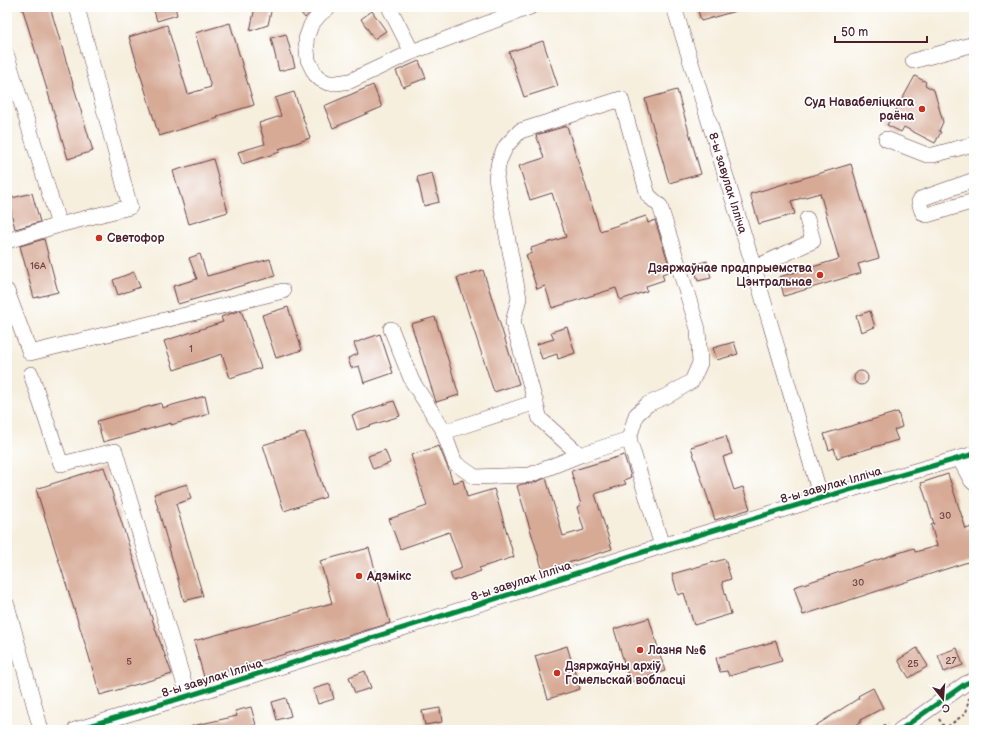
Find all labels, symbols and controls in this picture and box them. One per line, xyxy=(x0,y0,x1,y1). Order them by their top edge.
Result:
scale bar xyxy=(835,18,927,44)
text: 50 m xyxy=(841,25,868,40)
place label: Суд Навабеліцкага раёна xyxy=(804,95,915,124)
marker: Суд Навабеліцкага раёна xyxy=(917,104,927,114)
street label: 8-ы завулак Ілліча xyxy=(705,131,750,235)
place label: Светофор xyxy=(107,231,165,246)
marker: Светофор xyxy=(94,233,104,243)
house number: 16А xyxy=(30,260,47,272)
place label: Дзяржаўнае прадпрыемства Цэнтральнае xyxy=(648,261,813,290)
marker: Дзяржаўнае прадпрыемства Цэнтральнае xyxy=(815,270,825,280)
house number: 1 xyxy=(189,343,193,355)
street label: 8-ы завулак Ілліча xyxy=(779,464,884,507)
house number: 30 xyxy=(939,510,951,522)
street label: 8-ы завулак Ілліча xyxy=(469,558,573,605)
place label: Адэмікс xyxy=(366,569,411,584)
marker: Адэмікс xyxy=(354,571,364,581)
house number: 30 xyxy=(852,577,864,589)
place label: Лазня №6 xyxy=(647,643,706,658)
marker: Лазня №6 xyxy=(635,645,645,655)
house number: 27 xyxy=(946,655,956,667)
house number: 5 xyxy=(126,656,132,668)
street label: 8-ы завулак Ілліча xyxy=(160,656,264,701)
house number: 25 xyxy=(907,658,919,670)
place label: Дзяржаўны архіў Гомельскай вобласці xyxy=(565,659,686,688)
marker: Дзяржаўны архіў Гомельскай вобласці xyxy=(552,668,562,678)
north arrow xyxy=(923,679,963,719)
text: С xyxy=(940,701,951,716)

